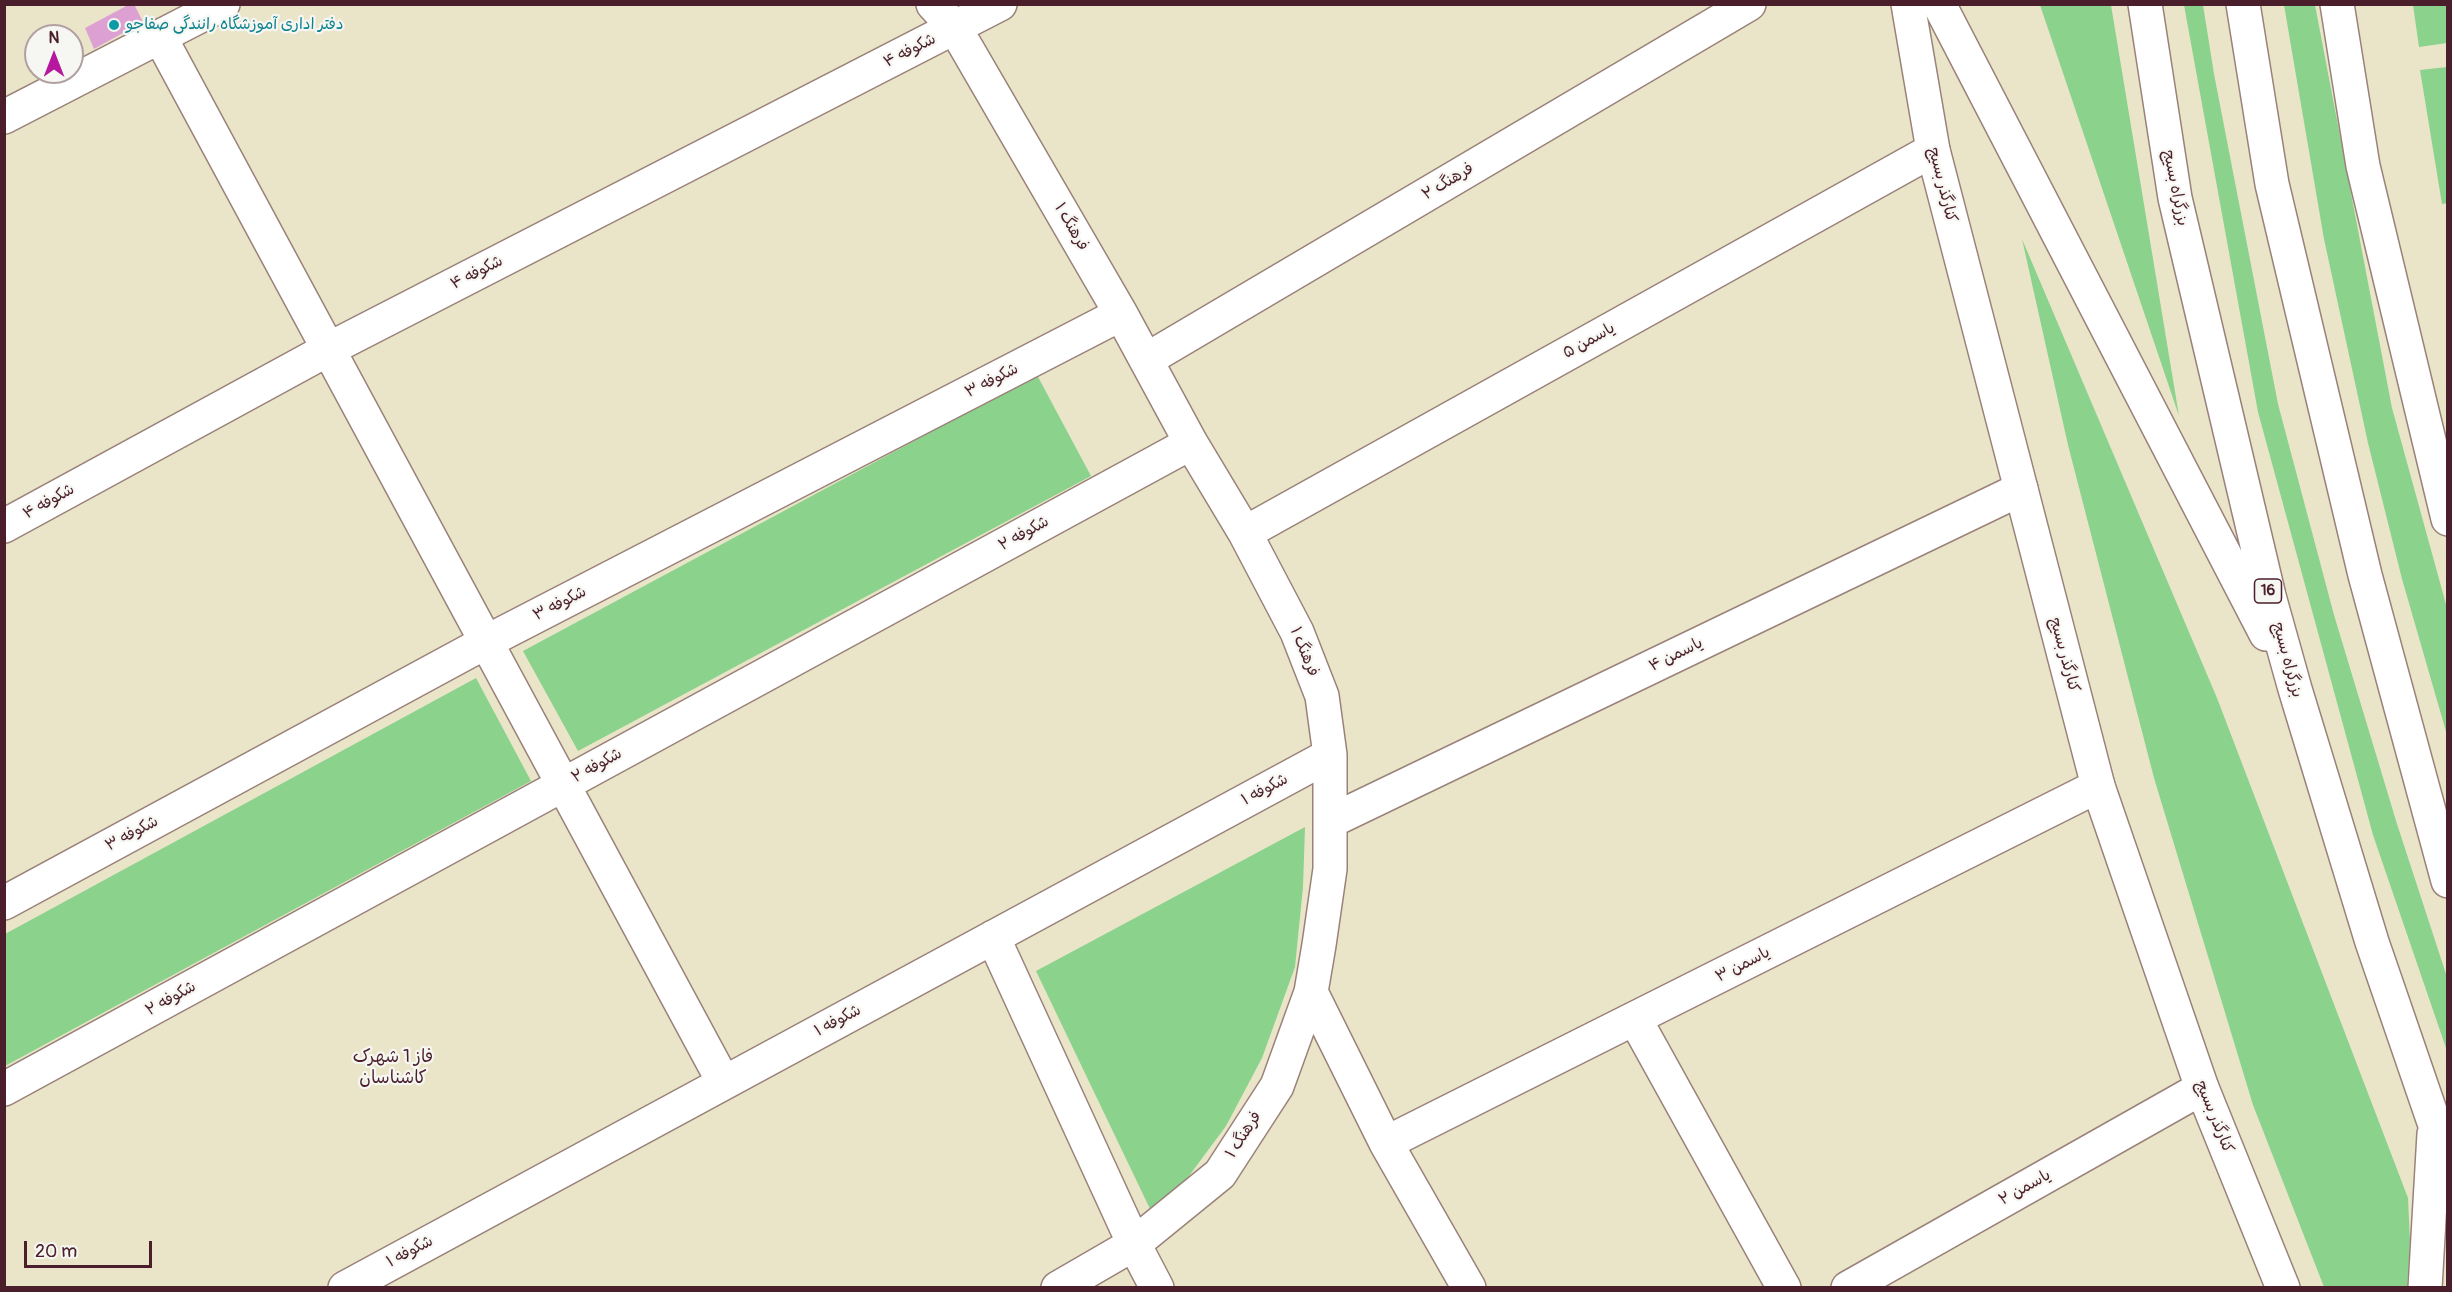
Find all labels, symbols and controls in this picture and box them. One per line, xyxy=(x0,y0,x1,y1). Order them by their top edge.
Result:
place label: دفتر اداری آموزشگاه رانندگی صفاجو xyxy=(126,15,344,35)
marker: دفتر اداری آموزشگاه رانندگی صفاجو xyxy=(107,18,121,32)
north arrow xyxy=(24,24,84,84)
text: N xyxy=(49,28,59,48)
street label: شکوفه ۴ xyxy=(881,30,939,72)
street label: کنارگذر بسیج xyxy=(1923,145,1961,225)
street label: بزرگراه بسیج xyxy=(2158,148,2192,228)
street label: فرهنگ ۲ xyxy=(1419,159,1477,205)
street label: فرهنگ ۱ xyxy=(1050,200,1092,254)
street label: شکوفه ۴ xyxy=(448,252,506,294)
street label: یاسمن ۵ xyxy=(1560,319,1618,363)
street label: شکوفه ۳ xyxy=(962,359,1022,403)
street label: شکوفه ۴ xyxy=(20,480,78,524)
street label: شکوفه ۲ xyxy=(995,512,1053,556)
road number: 16 xyxy=(2254,579,2282,603)
street label: شکوفه ۳ xyxy=(530,582,590,626)
street label: کنارگذر بسیج xyxy=(2045,615,2083,695)
street label: بزرگراه بسیج xyxy=(2268,620,2306,700)
street label: فرهنگ ۱ xyxy=(1285,624,1323,680)
street label: یاسمن ۴ xyxy=(1646,634,1706,676)
street label: شکوفه ۲ xyxy=(568,744,626,788)
street label: شکوفه ۱ xyxy=(1238,770,1292,810)
street label: شکوفه ۳ xyxy=(102,812,162,856)
street label: یاسمن ۳ xyxy=(1713,943,1773,987)
street label: شکوفه ۲ xyxy=(142,977,200,1021)
street label: شکوفه ۱ xyxy=(811,1001,865,1041)
district label: فاز 1 شهرک کاشناسان xyxy=(353,1046,433,1088)
street label: کنارگذر بسیج xyxy=(2191,1078,2237,1156)
street label: فرهنگ ۱ xyxy=(1222,1108,1266,1162)
street label: یاسمن ۲ xyxy=(1996,1166,2054,1210)
scale bar xyxy=(27,1229,154,1267)
street label: شکوفه ۱ xyxy=(383,1232,437,1272)
text: 20 m xyxy=(35,1240,77,1263)

